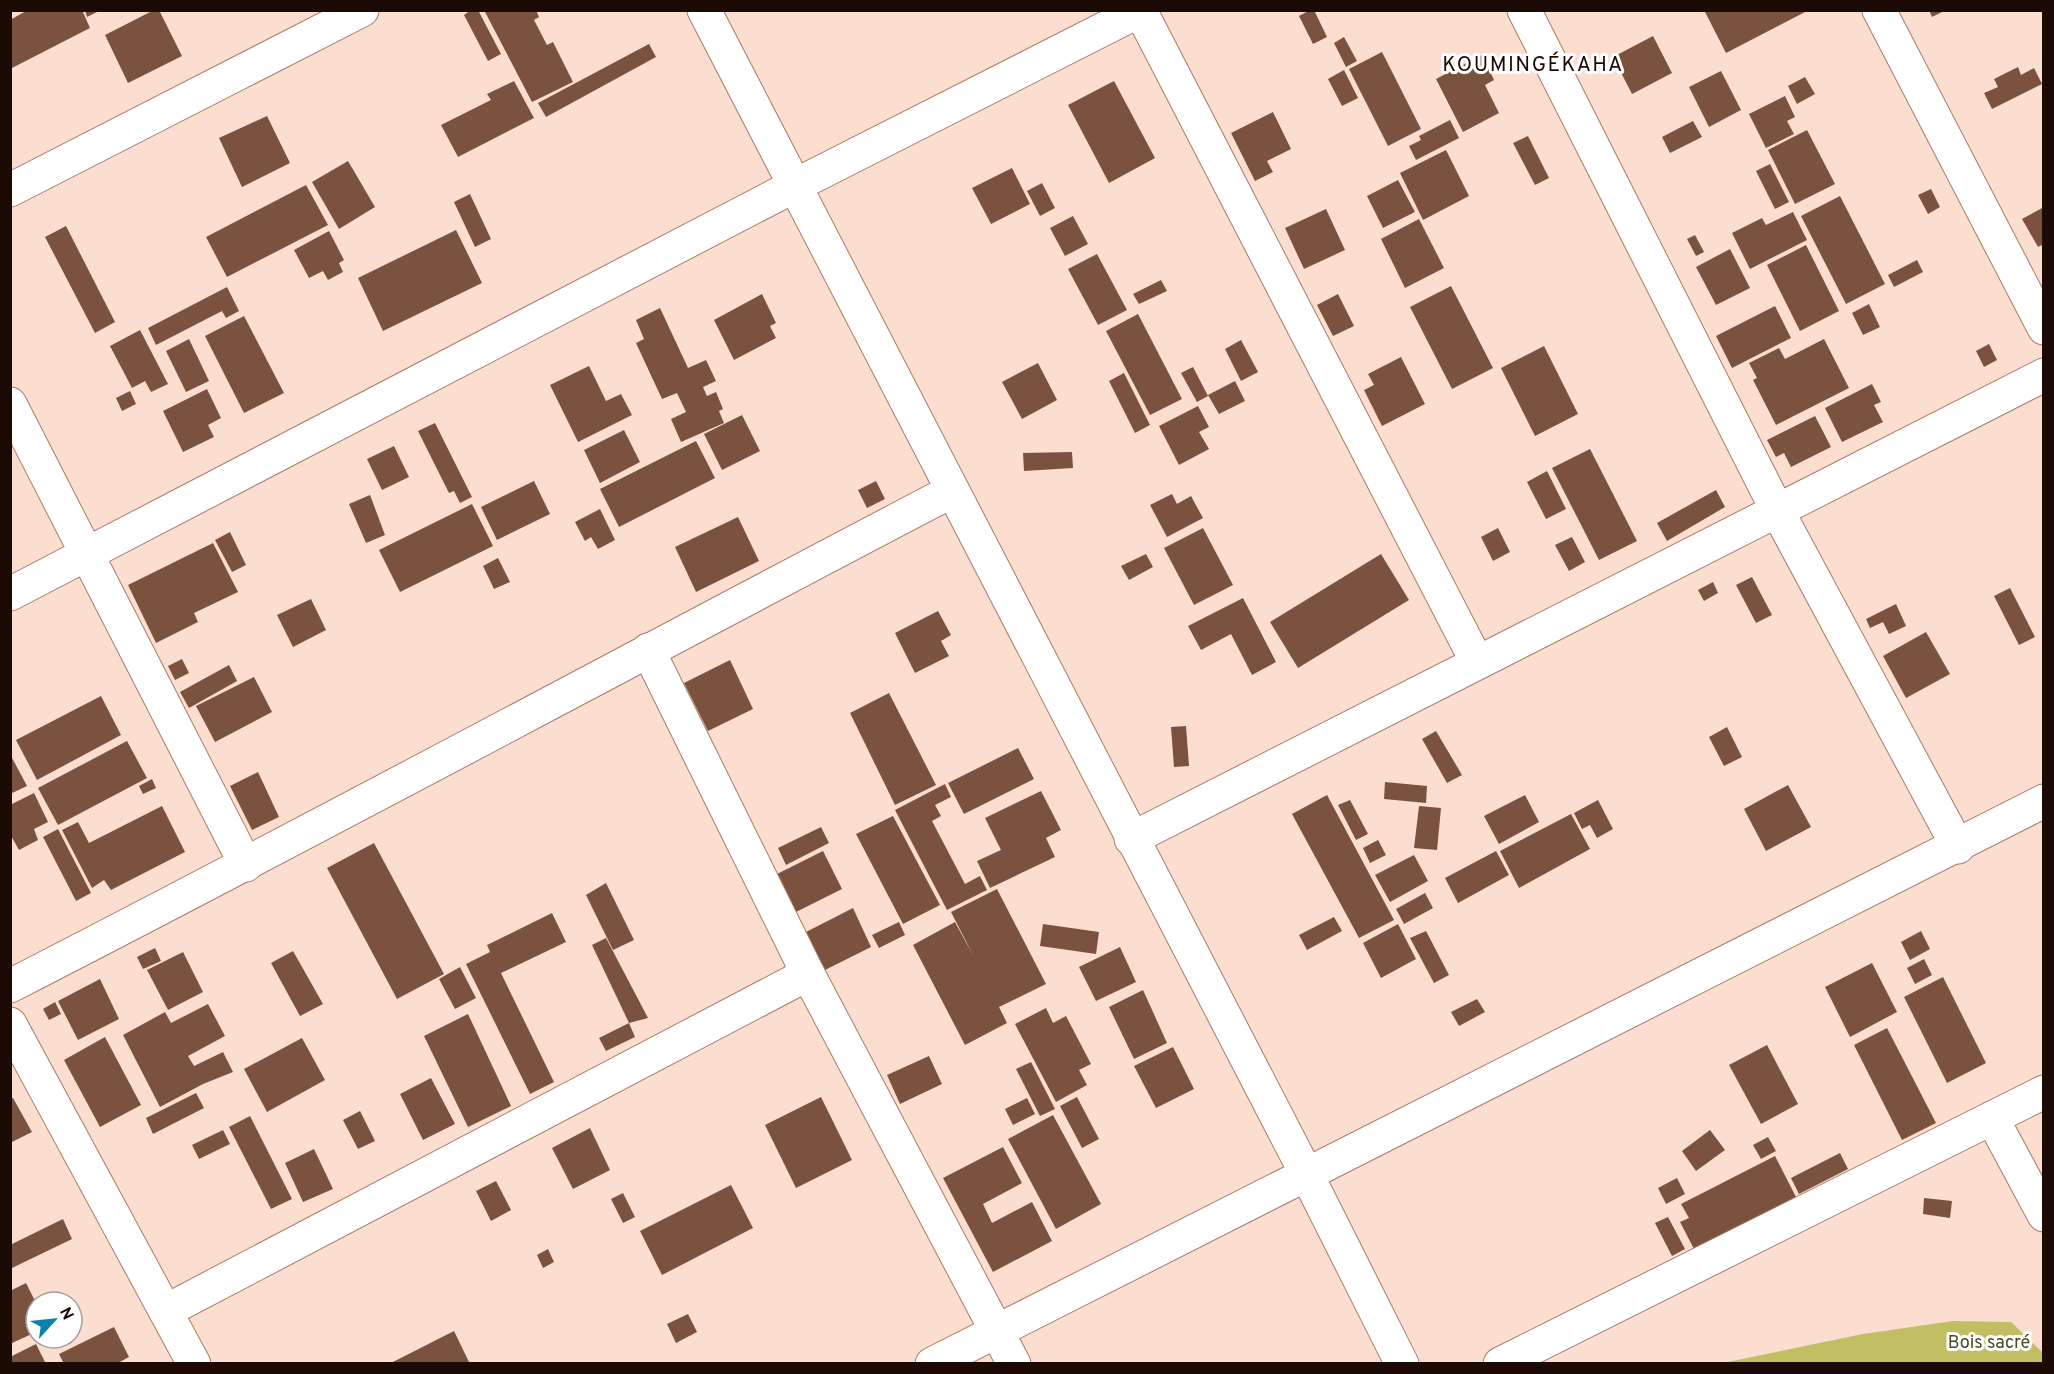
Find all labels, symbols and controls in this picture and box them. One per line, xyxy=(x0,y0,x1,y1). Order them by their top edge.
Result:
district label: KOUMINGÉKAHA xyxy=(1442,51,1624,79)
north arrow xyxy=(24,1290,84,1350)
text: N xyxy=(54,1304,77,1324)
park label: Bois sacré xyxy=(1948,1332,2030,1355)

